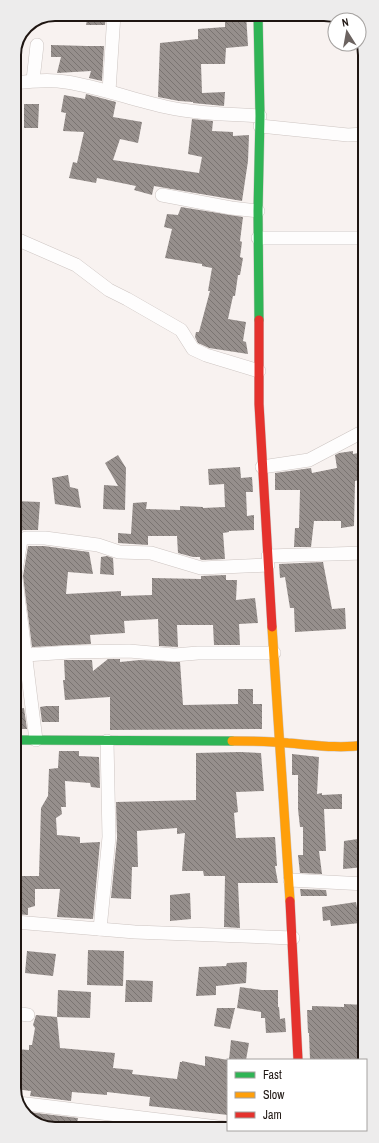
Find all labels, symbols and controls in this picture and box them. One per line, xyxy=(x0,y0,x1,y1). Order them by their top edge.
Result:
north arrow xyxy=(327,12,367,52)
text: N xyxy=(341,15,350,30)
legend xyxy=(227,1059,367,1131)
text: Fast xyxy=(263,1067,282,1083)
text: Slow xyxy=(263,1087,285,1103)
text: Jam xyxy=(263,1107,282,1123)

